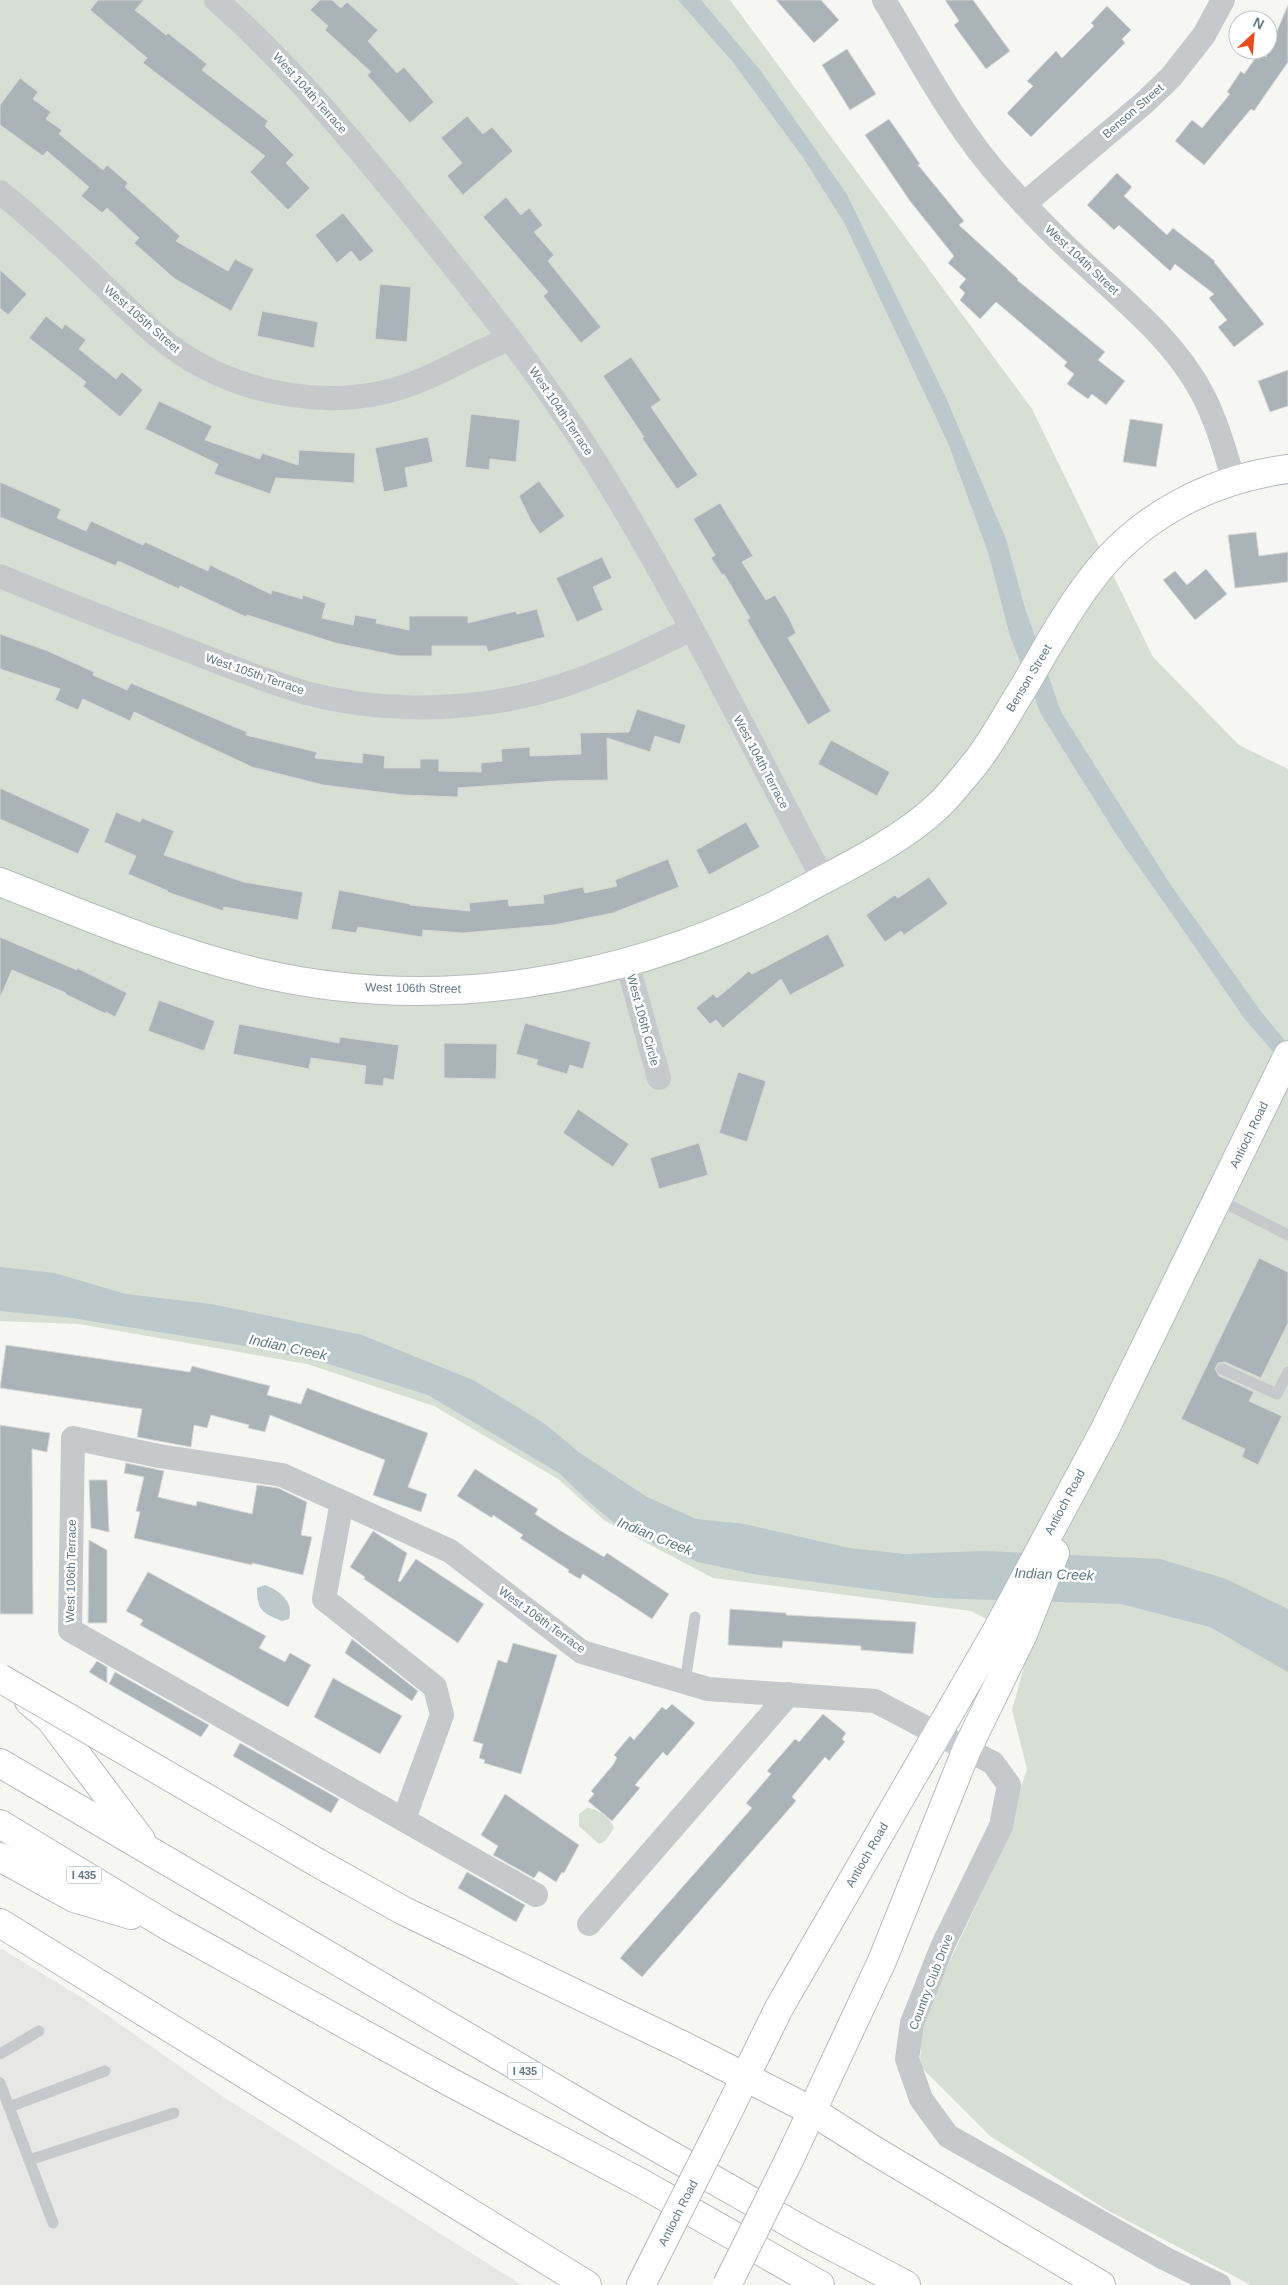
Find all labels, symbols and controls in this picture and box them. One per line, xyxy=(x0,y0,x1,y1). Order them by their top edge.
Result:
north arrow xyxy=(1228,10,1278,60)
text: N xyxy=(1251,14,1267,33)
street label: West 104th Terrace xyxy=(270,50,350,136)
street label: Benson Street xyxy=(1100,80,1167,141)
street label: West 104th Street xyxy=(1042,222,1122,298)
street label: West 105th Street xyxy=(101,282,183,356)
street label: West 104th Terrace xyxy=(526,364,596,458)
street label: Benson Street xyxy=(1003,641,1055,714)
street label: West 105th Terrace xyxy=(204,651,307,698)
street label: West 104th Terrace xyxy=(730,713,792,811)
street label: West 106th Circle xyxy=(624,973,662,1068)
street label: West 106th Street xyxy=(365,980,462,996)
street label: Antioch Road xyxy=(1227,1100,1271,1170)
water label: Indian Creek xyxy=(248,1331,329,1363)
street label: Antioch Road xyxy=(1042,1467,1088,1537)
water label: Indian Creek xyxy=(615,1514,696,1559)
street label: West 106th Terrace xyxy=(63,1519,79,1623)
water label: Indian Creek xyxy=(1014,1565,1095,1583)
street label: West 106th Terrace xyxy=(496,1584,588,1656)
street label: Antioch Road xyxy=(843,1820,891,1890)
road number: I 435 xyxy=(66,1866,102,1884)
street label: Country Club Drive xyxy=(906,1932,956,2032)
road number: I 435 xyxy=(508,2062,542,2080)
street label: Antioch Road xyxy=(655,2178,701,2248)

